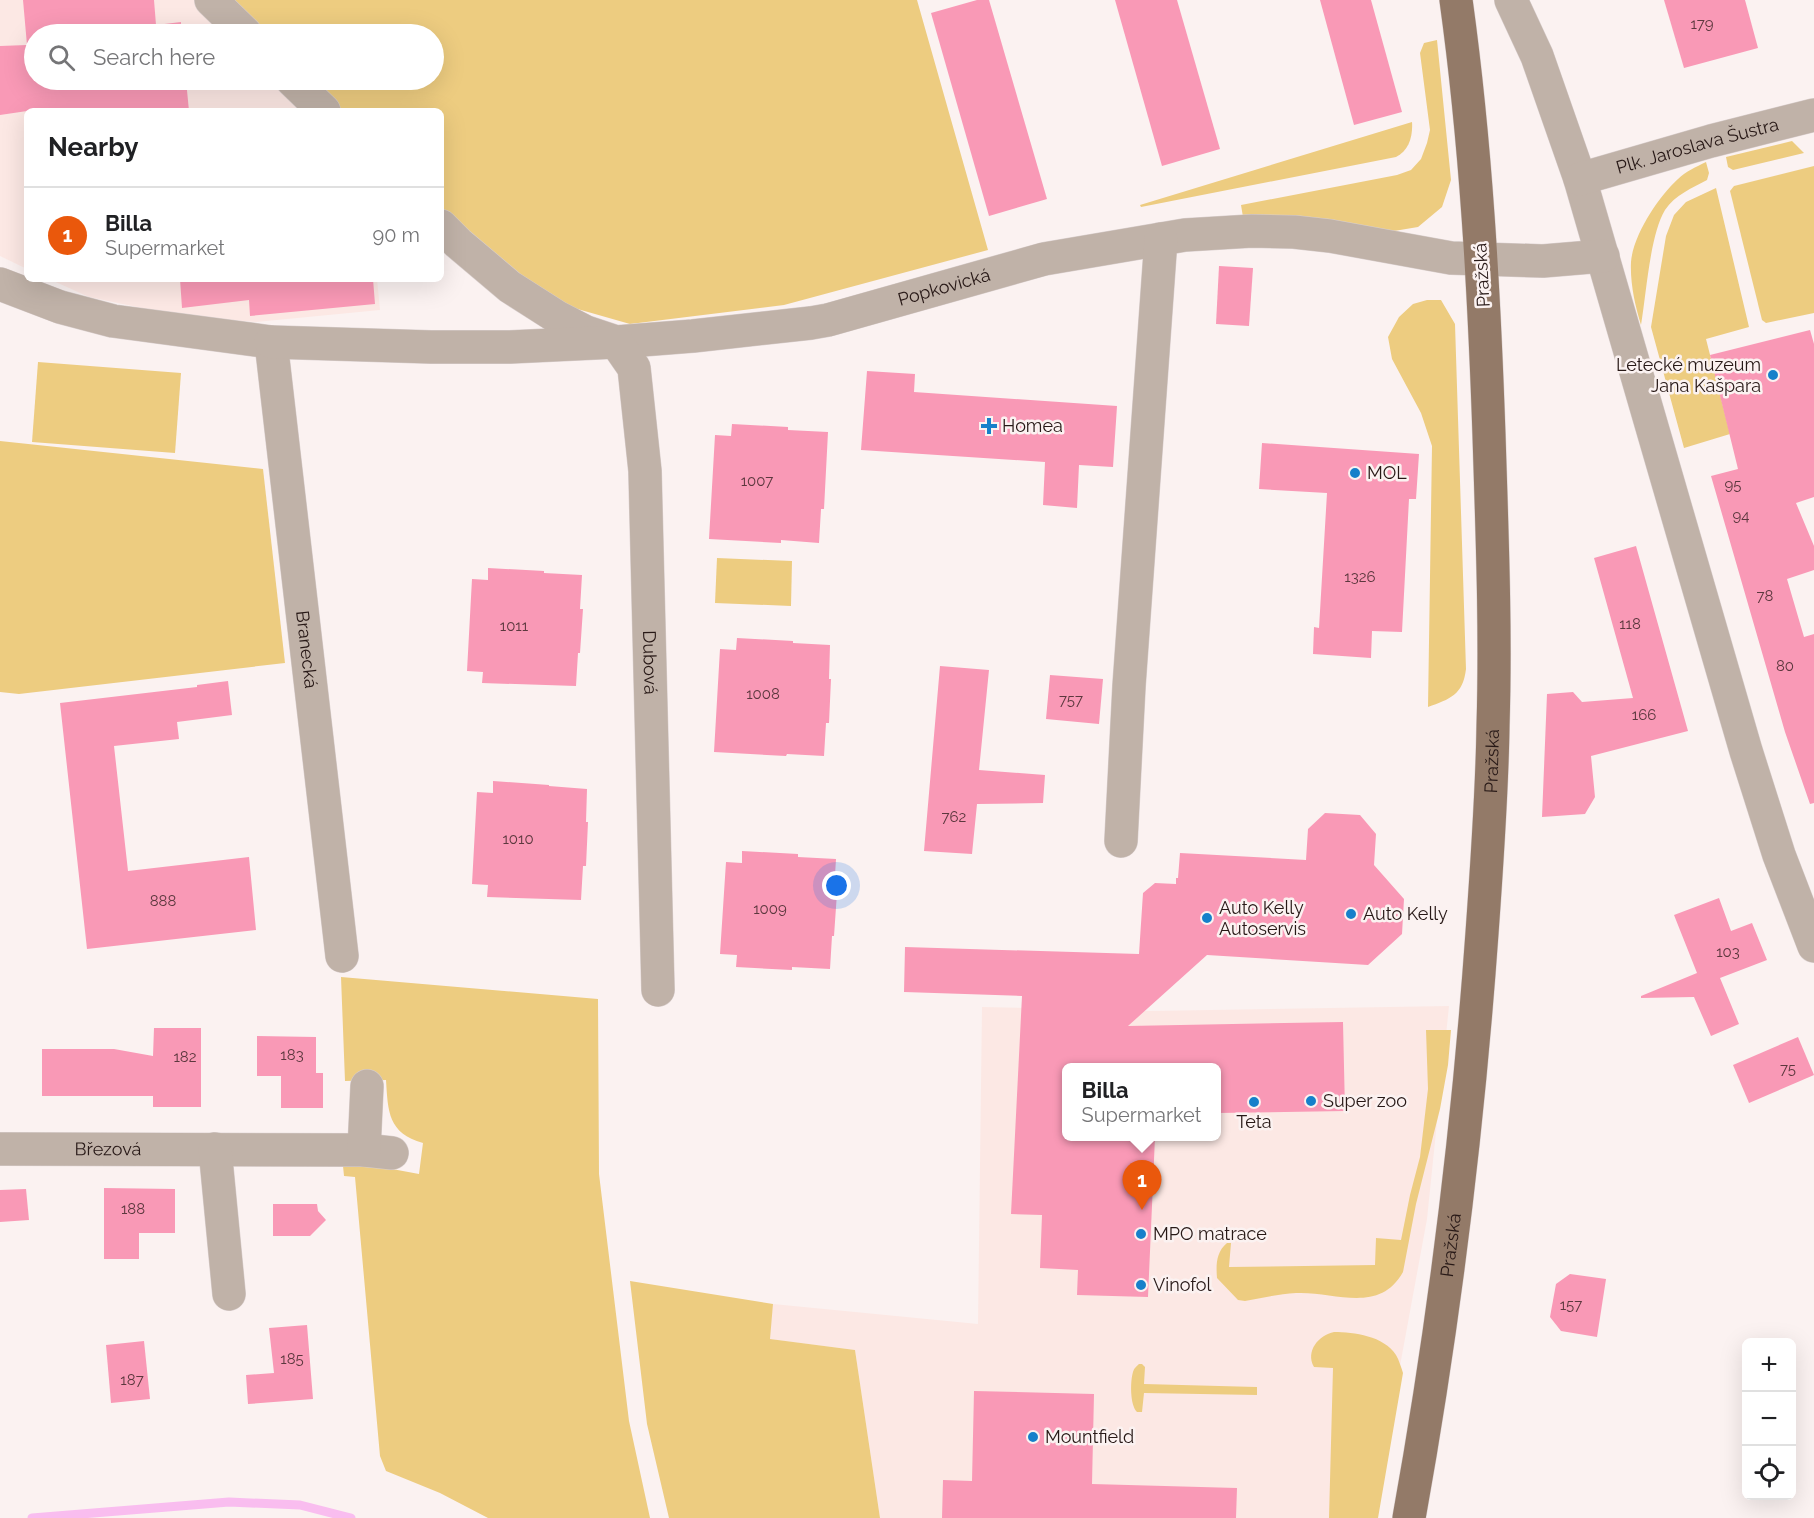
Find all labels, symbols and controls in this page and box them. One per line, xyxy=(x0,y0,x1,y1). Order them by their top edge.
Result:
house number: 179 xyxy=(1690,15,1714,33)
search box xyxy=(24,24,444,90)
icon: search xyxy=(45,41,78,74)
text: Search here xyxy=(93,44,215,70)
street label: Plk. Jaroslava Šustra xyxy=(1614,113,1781,178)
text: Nearby xyxy=(48,132,138,162)
text: Billa xyxy=(105,210,152,236)
text: 1 xyxy=(63,223,72,247)
text: 90 m xyxy=(373,223,420,247)
text: Supermarket xyxy=(105,236,225,260)
street label: Pražská xyxy=(1469,242,1494,308)
street label: Popkovická xyxy=(895,264,993,310)
place label: Letecké muzeum Jana Kašpara xyxy=(1616,354,1761,396)
marker: Letecké muzeum Jana Kašpara xyxy=(1766,368,1780,382)
place label: Homea xyxy=(1002,415,1063,436)
marker: Homea xyxy=(980,417,998,435)
place label: MOL xyxy=(1367,462,1407,483)
marker: MOL xyxy=(1348,466,1362,480)
house number: 1007 xyxy=(741,472,773,490)
house number: 95 xyxy=(1725,476,1741,494)
house number: 94 xyxy=(1733,507,1749,525)
house number: 1326 xyxy=(1344,568,1376,586)
house number: 78 xyxy=(1757,587,1774,605)
street label: Branecká xyxy=(292,609,322,690)
house number: 118 xyxy=(1619,615,1641,633)
house number: 1011 xyxy=(500,617,529,635)
street label: Dubová xyxy=(639,630,662,695)
house number: 80 xyxy=(1776,657,1794,675)
house number: 1008 xyxy=(746,685,780,703)
house number: 757 xyxy=(1059,691,1083,709)
house number: 166 xyxy=(1632,706,1656,724)
street label: Pražská xyxy=(1480,729,1503,794)
house number: 762 xyxy=(942,808,967,826)
house number: 1010 xyxy=(502,830,534,848)
your location xyxy=(822,871,851,900)
house number: 888 xyxy=(150,892,176,910)
place label: Auto Kelly Autoservis xyxy=(1219,897,1306,939)
house number: 1009 xyxy=(753,900,787,918)
place label: Auto Kelly xyxy=(1363,903,1448,924)
marker: Auto Kelly xyxy=(1344,907,1358,921)
marker: Auto Kelly Autoservis xyxy=(1200,911,1214,925)
house number: 103 xyxy=(1716,943,1740,961)
house number: 183 xyxy=(280,1046,304,1064)
house number: 182 xyxy=(173,1048,197,1066)
house number: 75 xyxy=(1780,1060,1796,1078)
popup xyxy=(1062,1063,1221,1141)
text: Billa xyxy=(1082,1077,1129,1103)
place label: Super zoo xyxy=(1323,1090,1407,1111)
marker: Super zoo xyxy=(1304,1094,1318,1108)
marker: Teta xyxy=(1247,1095,1261,1109)
text: Supermarket xyxy=(1082,1103,1201,1127)
place label: Teta xyxy=(1236,1111,1272,1132)
street label: Březová xyxy=(75,1138,141,1159)
pin: 1 xyxy=(1122,1160,1162,1210)
house number: 188 xyxy=(121,1200,145,1218)
street label: Pražská xyxy=(1436,1212,1465,1278)
place label: MPO matrace xyxy=(1153,1223,1267,1244)
marker: MPO matrace xyxy=(1134,1227,1148,1241)
place label: Vinofol xyxy=(1153,1274,1212,1295)
marker: Vinofol xyxy=(1134,1278,1148,1292)
house number: 157 xyxy=(1560,1296,1582,1314)
map controls xyxy=(1742,1338,1796,1500)
button: + xyxy=(1742,1338,1796,1392)
house number: 185 xyxy=(280,1350,304,1368)
house number: 187 xyxy=(120,1371,144,1389)
button: − xyxy=(1742,1392,1796,1446)
place label: Mountfield xyxy=(1045,1426,1134,1447)
marker: Mountfield xyxy=(1026,1430,1040,1444)
button: locate xyxy=(1742,1446,1796,1500)

